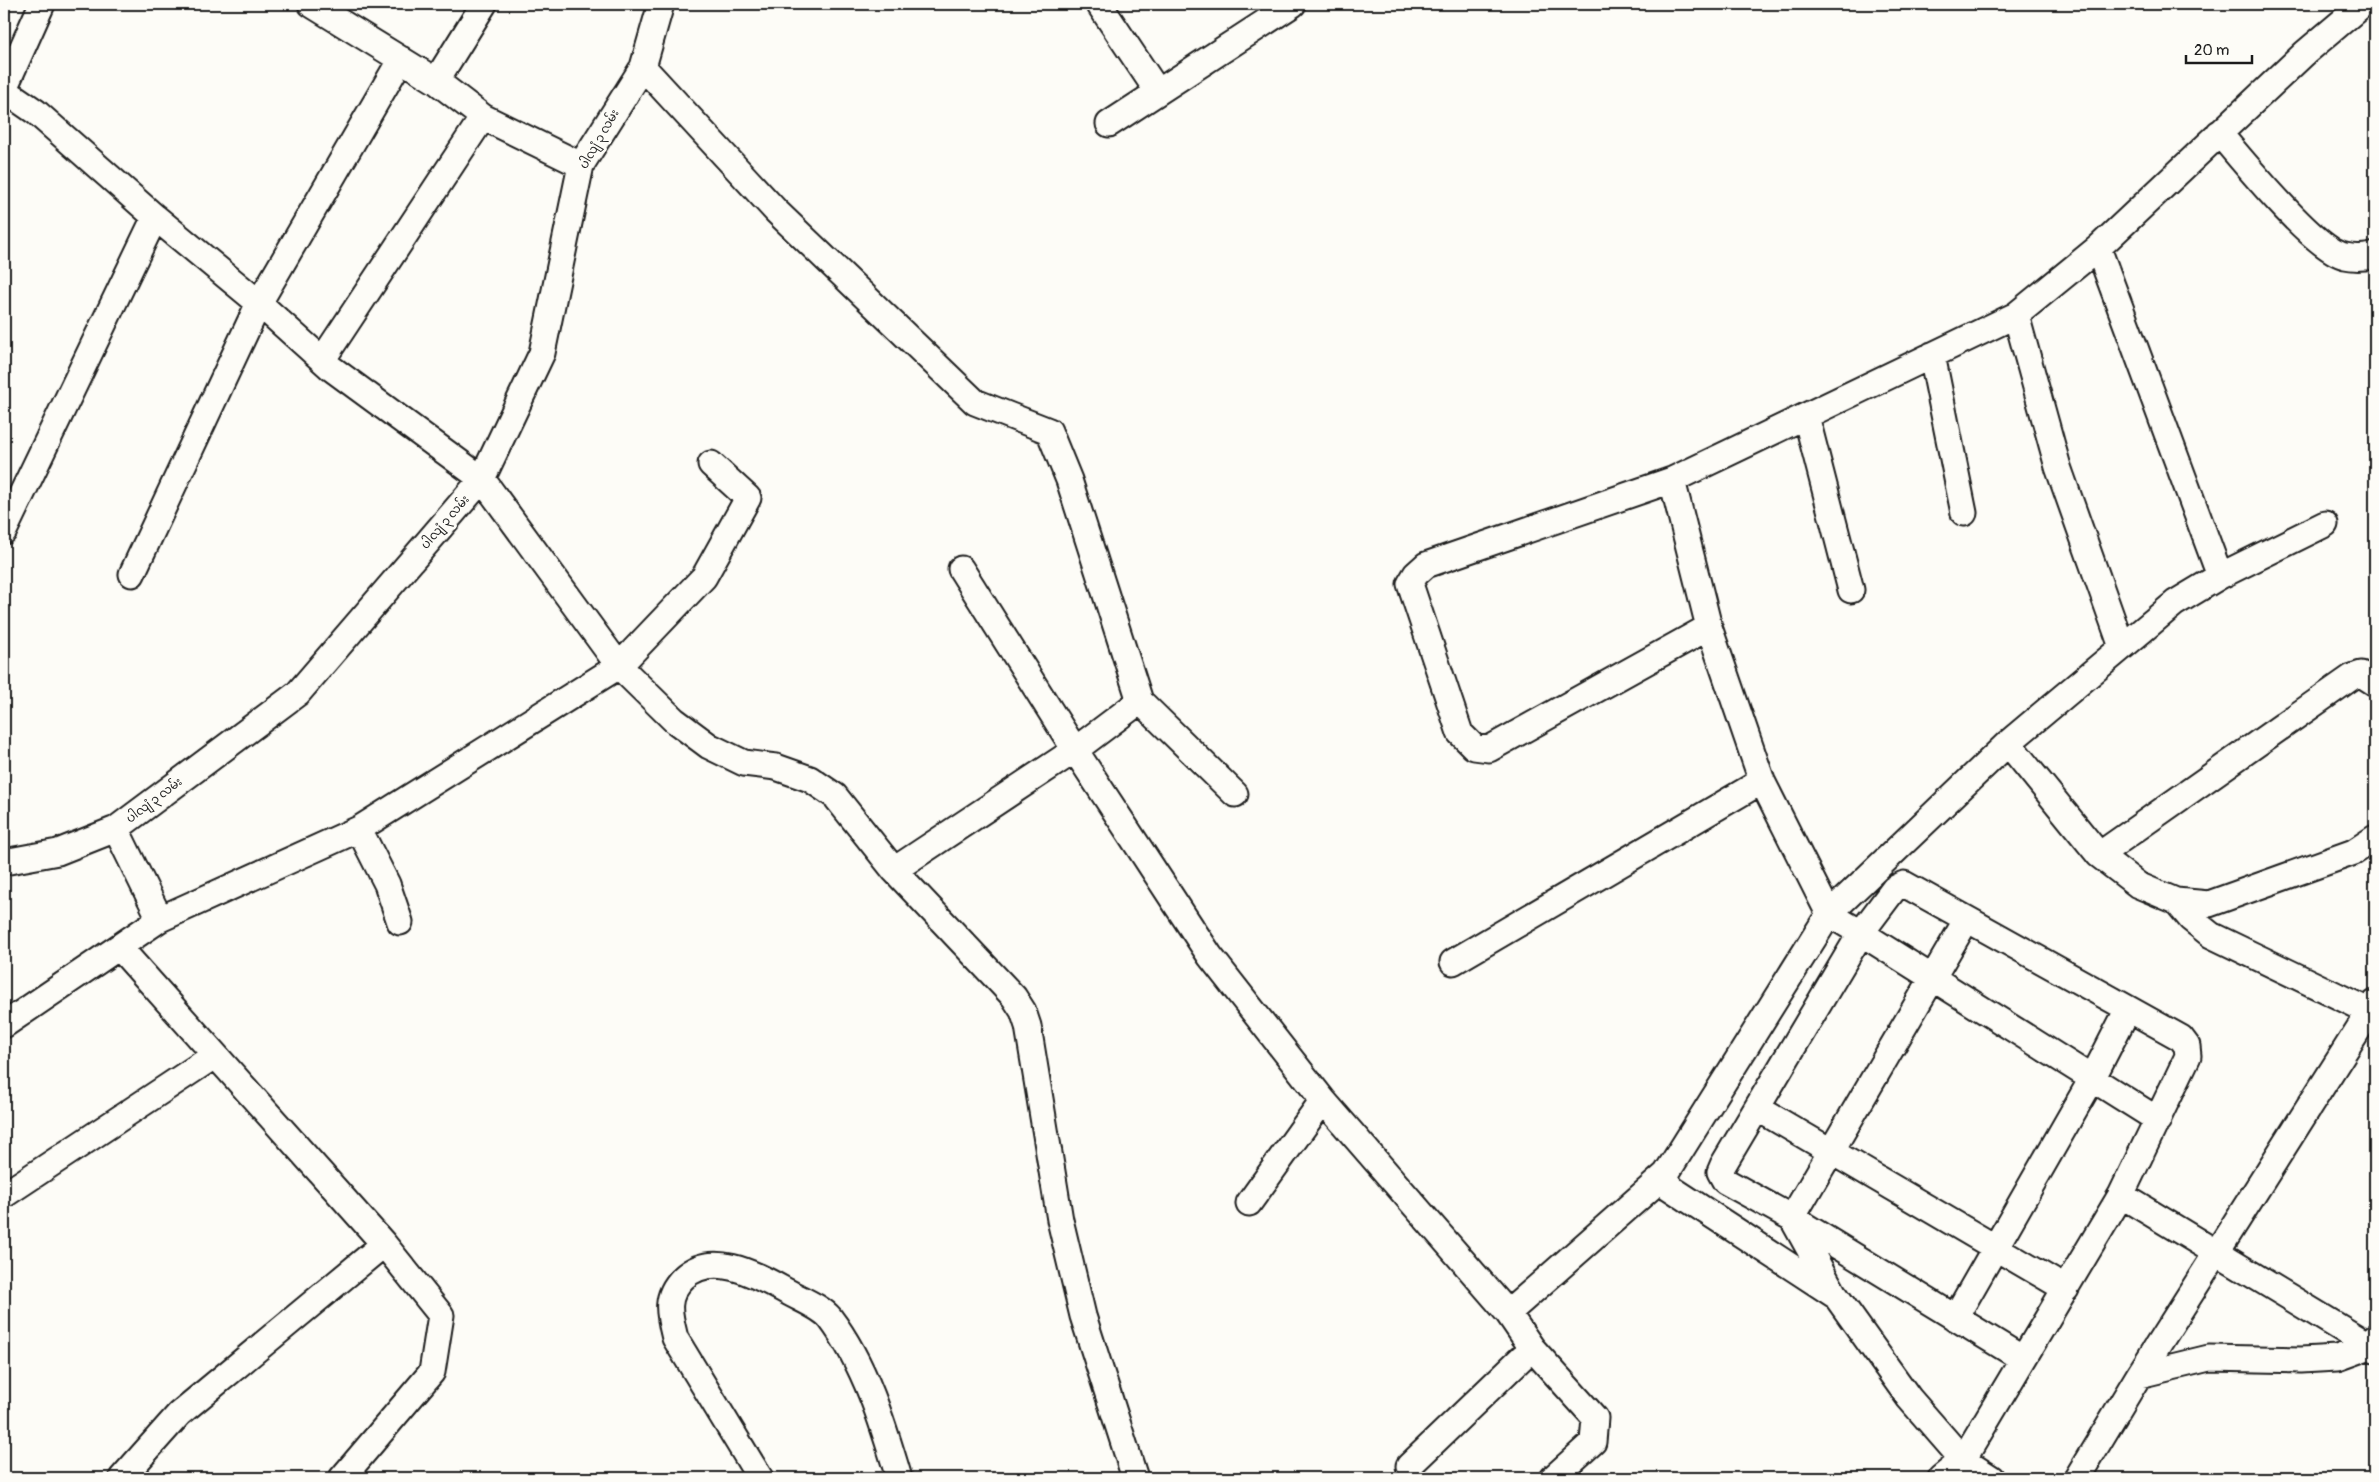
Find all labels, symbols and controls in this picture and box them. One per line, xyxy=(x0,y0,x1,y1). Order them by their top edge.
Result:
scale bar xyxy=(2186,32,2253,64)
text: 20 m xyxy=(2194,41,2229,60)
street label: ပါလျံ ၃ လမ်း xyxy=(575,106,624,173)
street label: ပါလျံ ၃ လမ်း xyxy=(416,491,474,554)
street label: ပါလျံ ၃ လမ်း xyxy=(122,773,186,828)

